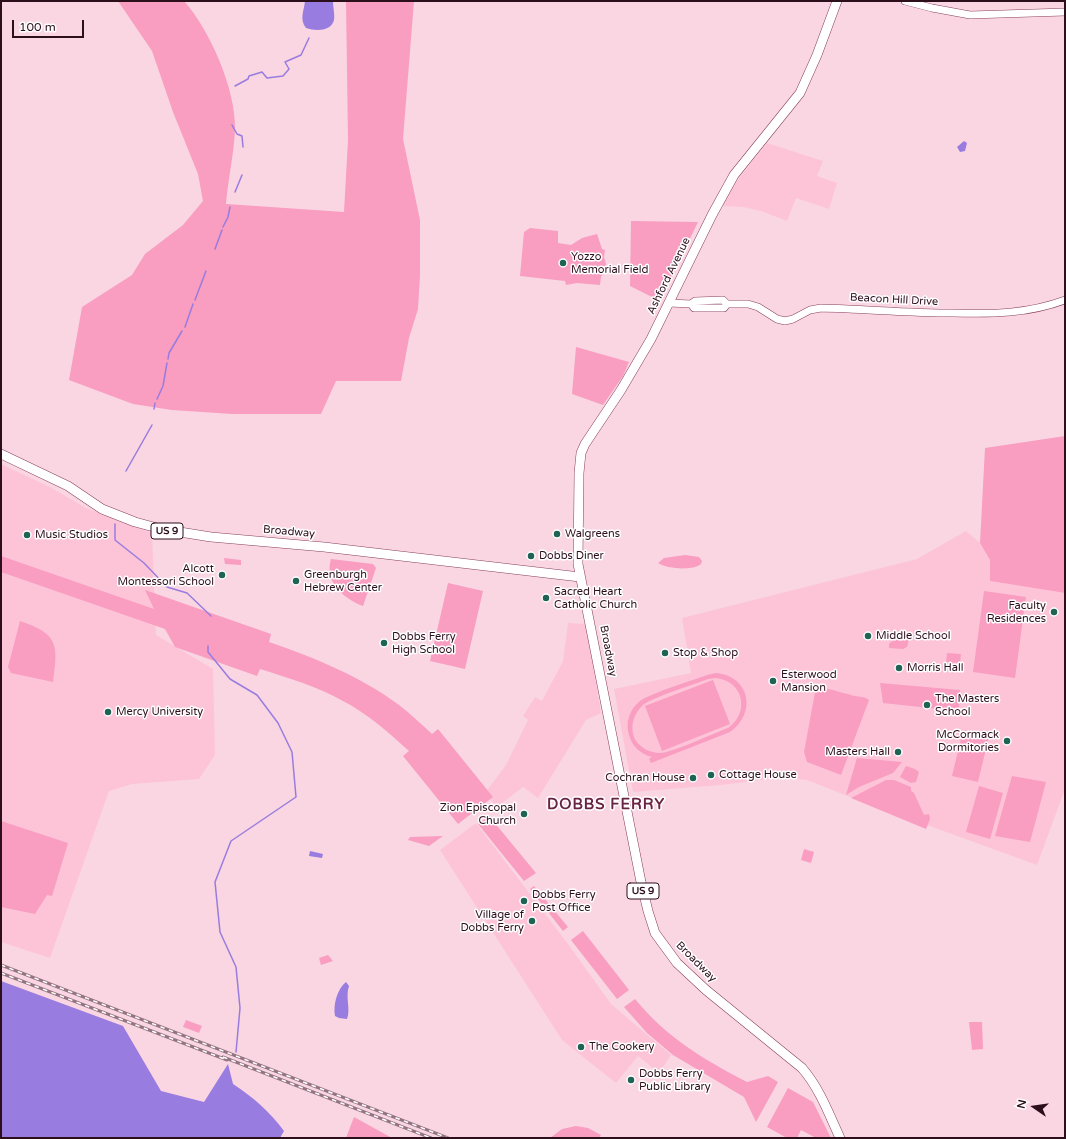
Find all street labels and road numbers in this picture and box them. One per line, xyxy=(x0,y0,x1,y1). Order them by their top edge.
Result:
street label: Ashford Avenue xyxy=(645,235,693,317)
street label: Beacon Hill Drive xyxy=(850,291,938,309)
road number: US 9 xyxy=(151,523,183,539)
street label: Broadway xyxy=(263,523,315,541)
street label: Broadway xyxy=(597,624,619,678)
road number: US 9 xyxy=(627,883,659,899)
street label: Broadway xyxy=(673,939,719,985)

